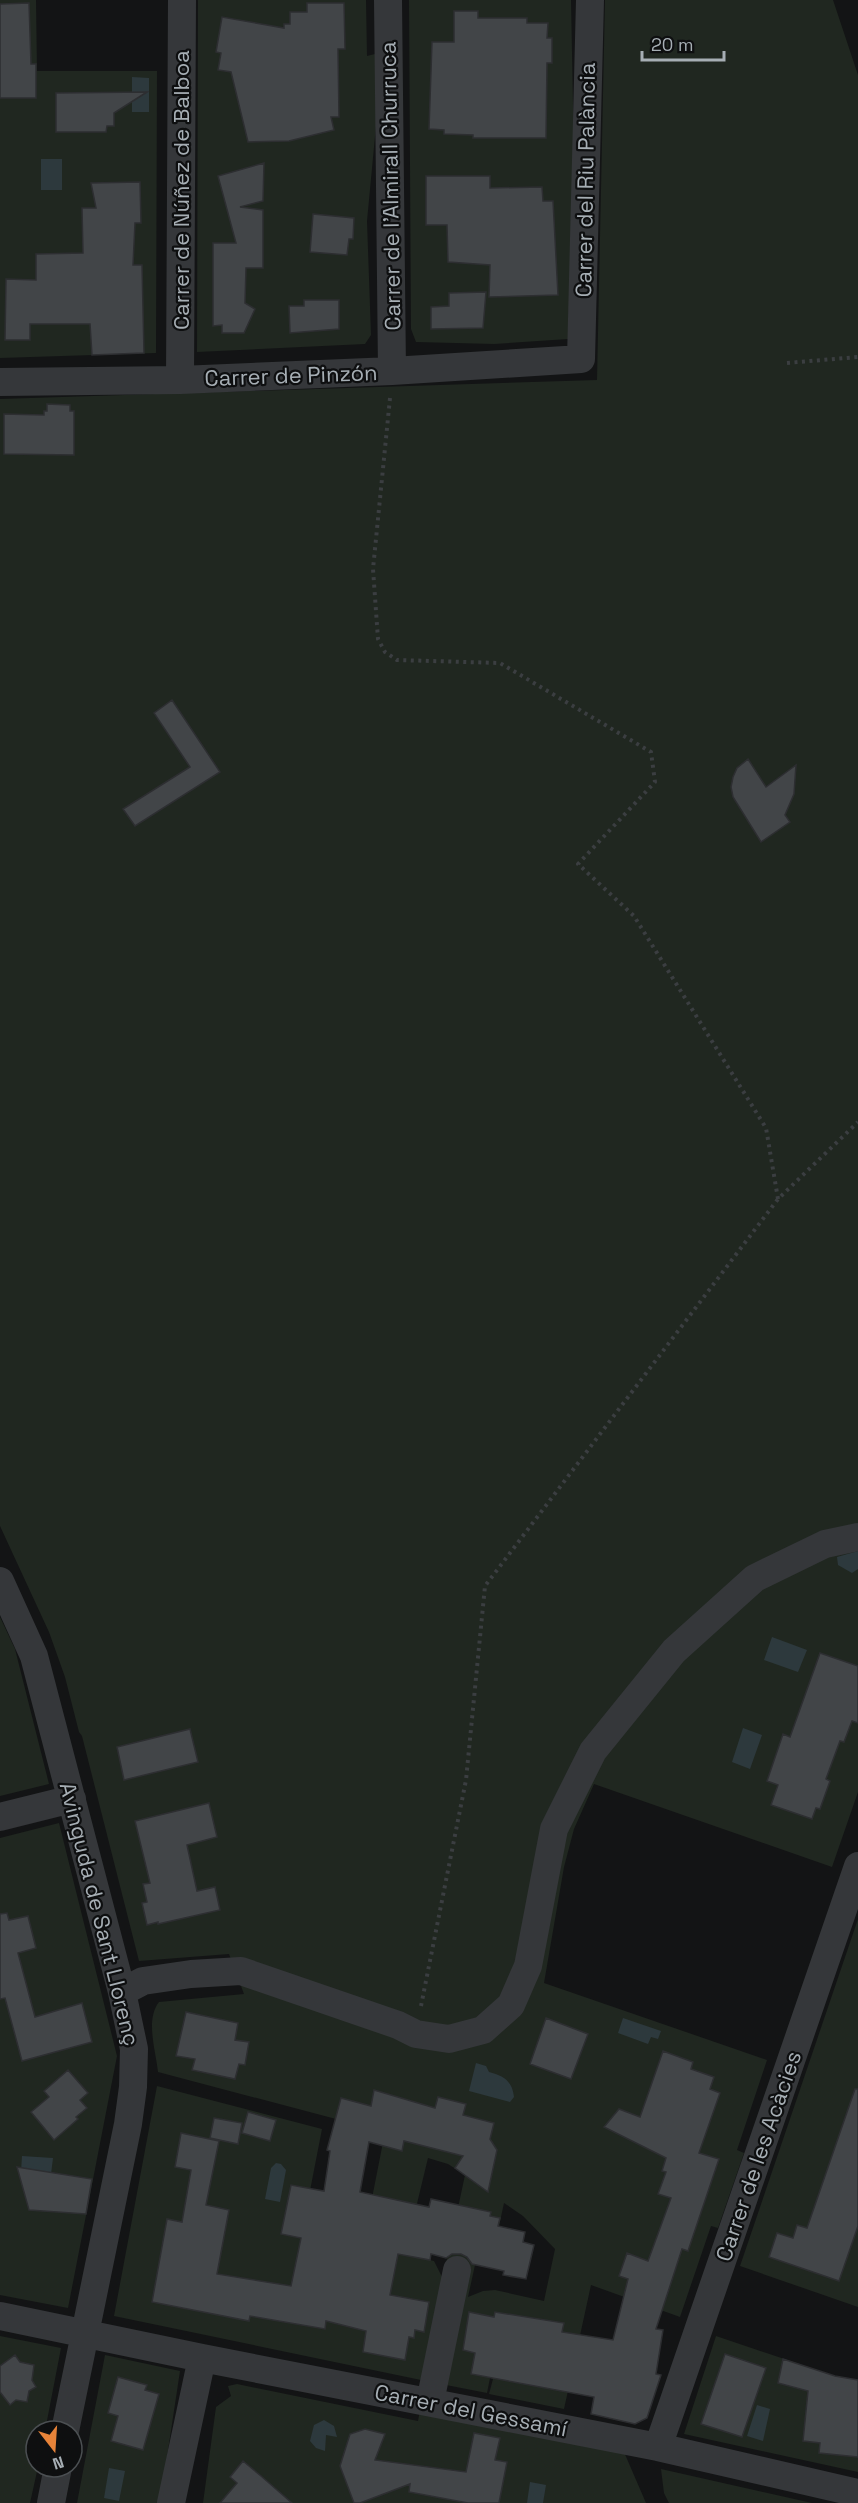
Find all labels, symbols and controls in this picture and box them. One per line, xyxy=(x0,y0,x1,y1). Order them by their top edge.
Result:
scale bar xyxy=(642,24,724,62)
text: 20 m xyxy=(651,33,694,56)
street label: Carrer de l'Almirall Churruca xyxy=(373,41,407,331)
street label: Carrer de Núñez de Balboa xyxy=(167,50,195,330)
street label: Carrer del Riu Palància xyxy=(569,62,601,298)
street label: Carrer de Pinzón xyxy=(204,358,378,392)
street label: Avinguda de Sant Llorenç xyxy=(54,1779,146,2049)
street label: Carrer de les Acàcies xyxy=(709,2047,807,2265)
street label: Carrer del Gessamí xyxy=(372,2378,570,2443)
north arrow xyxy=(24,2419,84,2479)
text: N xyxy=(50,2451,66,2474)

